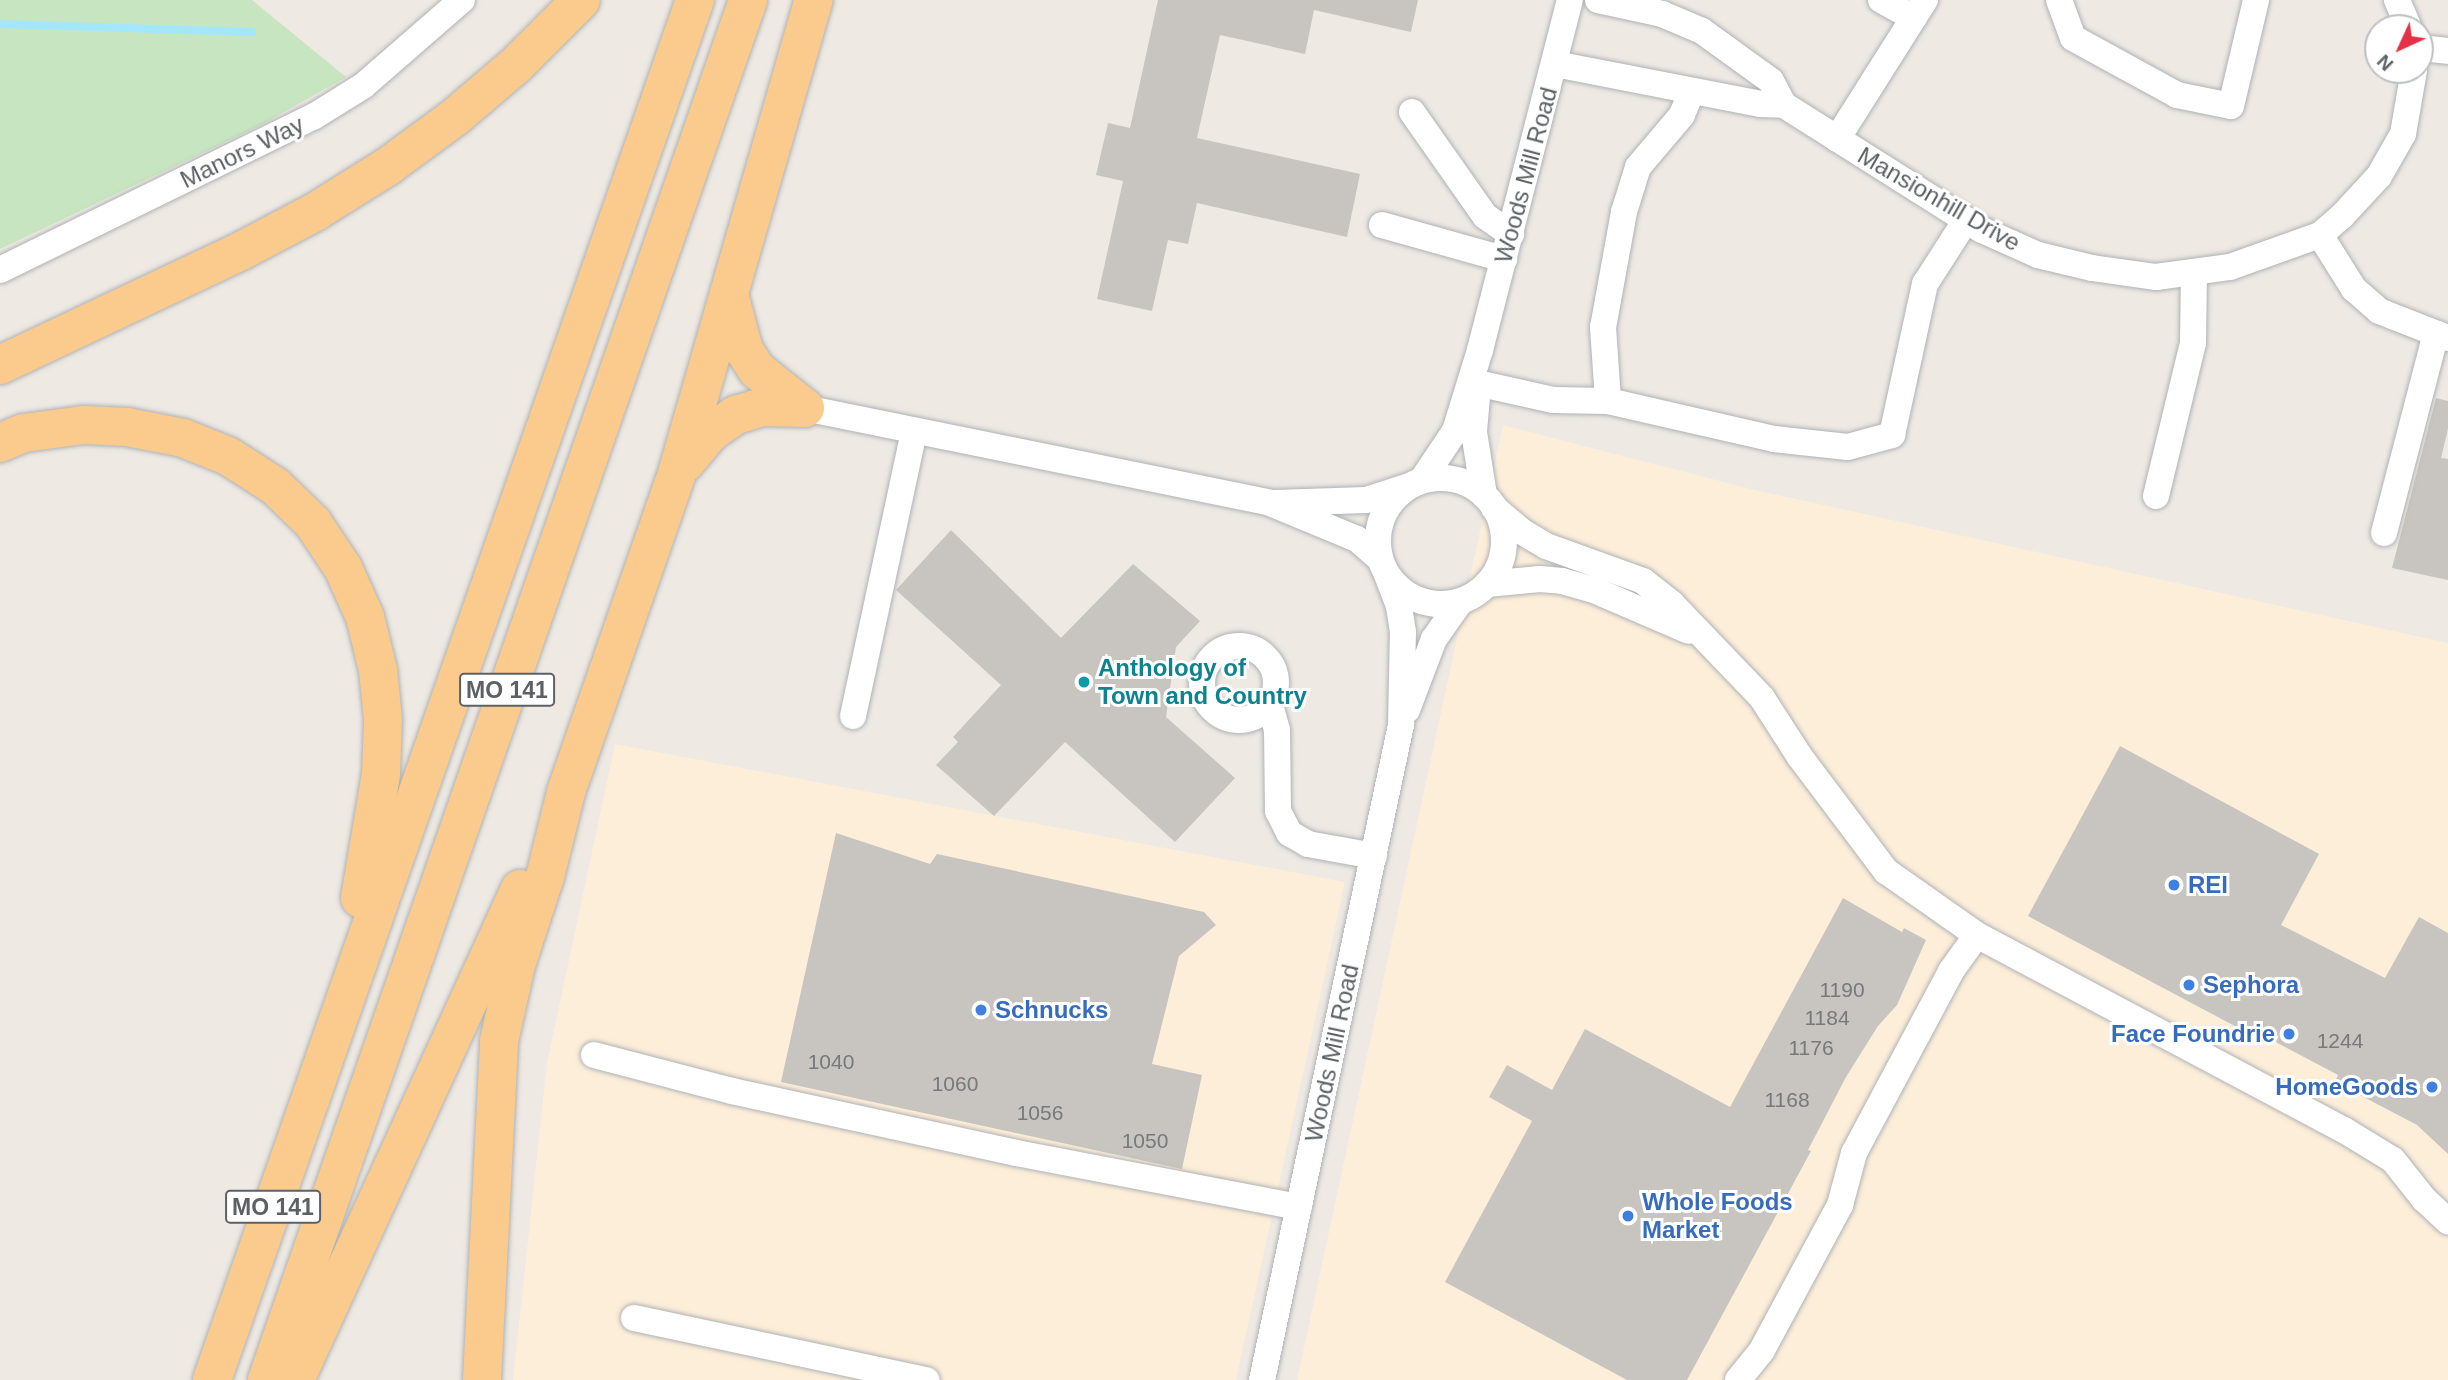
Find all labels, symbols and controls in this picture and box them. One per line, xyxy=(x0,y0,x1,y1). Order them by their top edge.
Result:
north arrow xyxy=(2364,14,2434,84)
text: N xyxy=(2373,51,2397,75)
street label: Woods Mill Road xyxy=(1489,84,1563,266)
street label: Manors Way xyxy=(176,110,308,194)
street label: Mansionhill Drive xyxy=(1853,141,2025,257)
place label: Anthology of Town and Country xyxy=(1098,654,1307,710)
road number: MO 141 xyxy=(458,670,556,710)
marker: Anthology of Town and Country xyxy=(1076,674,1092,690)
place label: REI xyxy=(2188,871,2228,899)
marker: REI xyxy=(2166,877,2182,893)
street label: Woods Mill Road xyxy=(1299,962,1365,1144)
place label: Sephora xyxy=(2203,971,2299,999)
house number: 1190 xyxy=(1819,977,1865,1003)
marker: Sephora xyxy=(2181,977,2197,993)
place label: Schnucks xyxy=(995,996,1108,1024)
marker: Schnucks xyxy=(973,1002,989,1018)
house number: 1184 xyxy=(1804,1005,1850,1031)
place label: Face Foundrie xyxy=(2111,1020,2275,1048)
marker: Face Foundrie xyxy=(2281,1026,2297,1042)
house number: 1244 xyxy=(2317,1028,2363,1054)
house number: 1176 xyxy=(1788,1035,1834,1061)
house number: 1040 xyxy=(808,1049,854,1075)
house number: 1060 xyxy=(932,1071,978,1097)
place label: HomeGoods xyxy=(2275,1073,2418,1101)
marker: HomeGoods xyxy=(2424,1079,2440,1095)
house number: 1168 xyxy=(1764,1087,1810,1113)
house number: 1056 xyxy=(1017,1100,1063,1126)
house number: 1050 xyxy=(1122,1128,1168,1154)
road number: MO 141 xyxy=(224,1188,322,1226)
place label: Whole Foods Market xyxy=(1642,1188,1793,1244)
marker: Whole Foods Market xyxy=(1620,1208,1636,1224)

